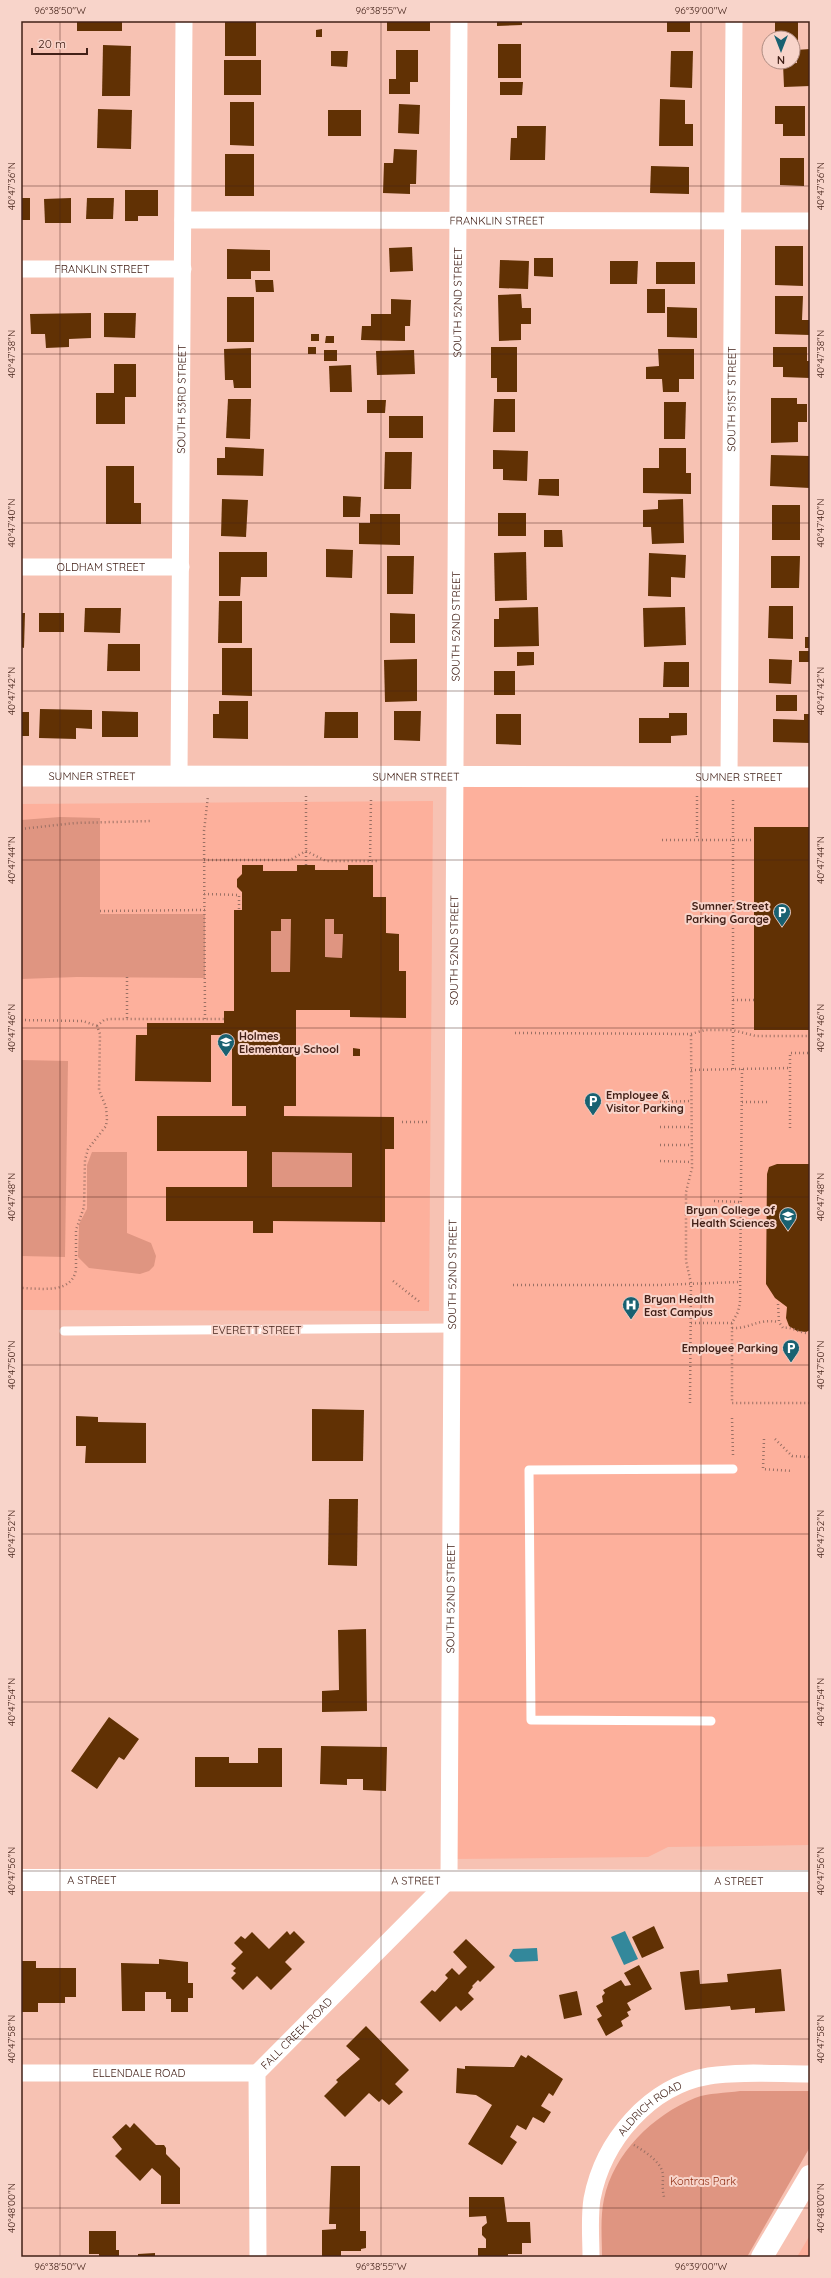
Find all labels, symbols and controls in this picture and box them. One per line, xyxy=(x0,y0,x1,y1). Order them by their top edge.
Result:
text: 96°38'50"W xyxy=(34,4,86,17)
text: 96°38'55"W xyxy=(355,4,407,17)
text: 96°39'00"W xyxy=(675,4,728,17)
scale bar xyxy=(32,30,87,56)
north arrow xyxy=(761,30,801,70)
text: 20 m xyxy=(38,36,66,51)
text: N xyxy=(777,53,785,67)
text: 40°47'36"N xyxy=(5,162,18,210)
text: 40°47'36"N xyxy=(814,162,827,210)
street label: FRANKLIN STREET xyxy=(449,213,545,228)
street label: SOUTH 52ND STREET xyxy=(450,247,465,358)
street label: FRANKLIN STREET xyxy=(54,262,150,276)
text: 40°47'38"N xyxy=(5,330,18,378)
text: 40°47'38"N xyxy=(814,330,827,378)
street label: SOUTH 53RD STREET xyxy=(174,344,189,454)
street label: SOUTH 51ST STREET xyxy=(724,346,739,452)
text: 40°47'40"N xyxy=(5,499,18,547)
text: 40°47'40"N xyxy=(814,499,827,547)
street label: OLDHAM STREET xyxy=(57,560,146,574)
street label: SOUTH 52ND STREET xyxy=(448,571,463,682)
text: 40°47'42"N xyxy=(5,667,18,715)
text: 40°47'42"N xyxy=(814,667,827,715)
street label: SUMNER STREET xyxy=(48,769,136,783)
street label: SUMNER STREET xyxy=(372,769,460,784)
street label: SUMNER STREET xyxy=(695,770,783,784)
text: 40°47'44"N xyxy=(5,836,18,884)
text: 40°47'44"N xyxy=(814,836,827,884)
street label: SOUTH 52ND STREET xyxy=(447,895,461,1006)
place label: Sumner Street Parking Garage xyxy=(686,899,770,926)
parking icon: Sumner Street Parking Garage xyxy=(772,902,792,927)
text: 40°47'46"N xyxy=(5,1004,18,1052)
text: 40°47'46"N xyxy=(814,1004,827,1052)
place label: Holmes Elementary School xyxy=(239,1029,339,1056)
school or university icon: Holmes Elementary School xyxy=(216,1032,236,1057)
place label: Employee & Visitor Parking xyxy=(606,1088,684,1115)
parking icon: Employee & Visitor Parking xyxy=(583,1091,603,1116)
text: 40°47'48"N xyxy=(5,1173,18,1221)
text: 40°47'48"N xyxy=(814,1173,827,1221)
place label: Bryan College of Health Sciences xyxy=(686,1203,775,1230)
school or university icon: Bryan College of Health Sciences xyxy=(778,1206,798,1231)
street label: SOUTH 52ND STREET xyxy=(445,1219,460,1330)
place label: Bryan Health East Campus xyxy=(644,1292,714,1319)
hospital icon: Bryan Health East Campus xyxy=(621,1295,641,1320)
street label: EVERETT STREET xyxy=(212,1323,302,1337)
parking icon: Employee Parking xyxy=(781,1338,801,1363)
text: 40°47'50"N xyxy=(5,1340,18,1390)
text: 40°47'50"N xyxy=(814,1340,827,1390)
place label: Employee Parking xyxy=(682,1341,778,1355)
text: 40°47'52"N xyxy=(5,1510,18,1558)
text: 40°47'52"N xyxy=(814,1510,827,1558)
street label: SOUTH 52ND STREET xyxy=(443,1543,458,1654)
text: 40°47'54"N xyxy=(5,1678,18,1726)
text: 40°47'54"N xyxy=(814,1678,827,1726)
text: 40°47'56"N xyxy=(5,1847,18,1895)
text: 40°47'56"N xyxy=(814,1847,827,1895)
street label: A STREET xyxy=(67,1873,117,1887)
street label: A STREET xyxy=(391,1873,441,1888)
street label: A STREET xyxy=(714,1874,764,1888)
street label: FALL CREEK ROAD xyxy=(258,1994,335,2072)
text: 40°47'58"N xyxy=(5,2015,18,2063)
text: 40°47'58"N xyxy=(814,2015,827,2063)
street label: ELLENDALE ROAD xyxy=(92,2066,186,2080)
street label: ALDRICH ROAD xyxy=(614,2078,684,2139)
park label: Kontras Park xyxy=(670,2174,736,2188)
text: 40°48'00"N xyxy=(5,2183,18,2233)
text: 40°48'00"N xyxy=(814,2183,827,2233)
text: 96°38'50"W xyxy=(34,2260,86,2273)
text: 96°38'55"W xyxy=(355,2260,407,2273)
text: 96°39'00"W xyxy=(675,2260,728,2273)

